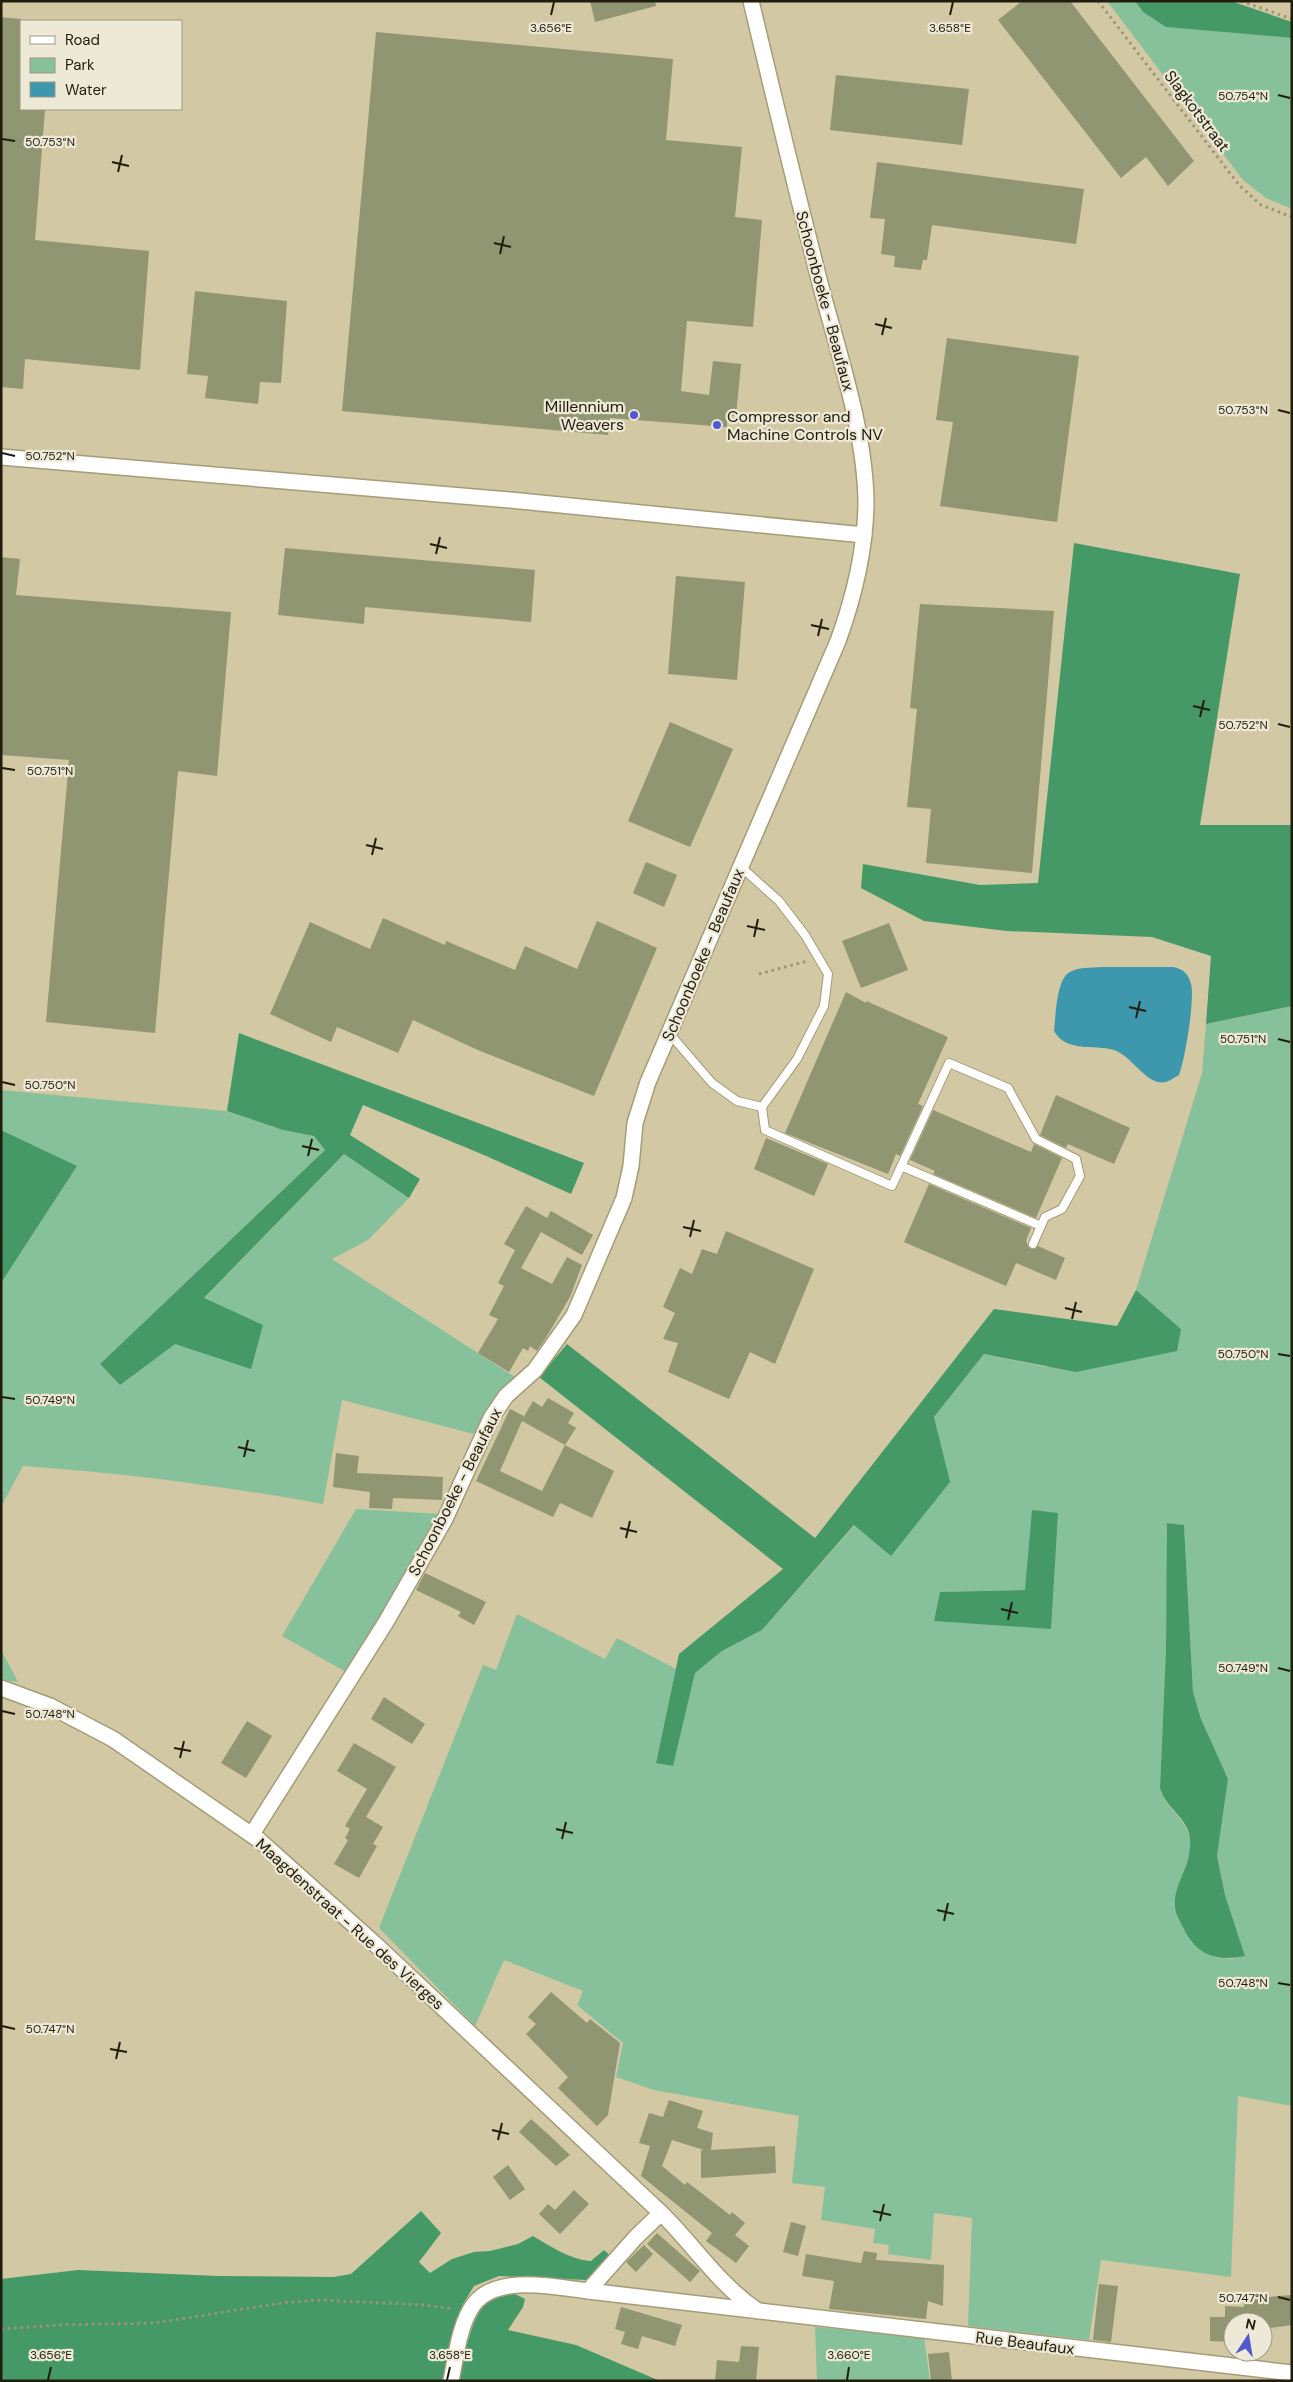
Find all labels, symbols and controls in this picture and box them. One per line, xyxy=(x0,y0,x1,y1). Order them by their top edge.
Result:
legend xyxy=(20,20,182,110)
text: 3.656°E xyxy=(530,20,572,36)
text: 3.658°E xyxy=(929,20,971,36)
text: Road xyxy=(65,30,100,50)
text: Park xyxy=(65,55,95,75)
street label: Slagkotstraat xyxy=(1160,66,1234,156)
text: Water xyxy=(65,80,107,100)
text: 50.754°N xyxy=(1218,88,1268,104)
text: 50.753°N xyxy=(25,134,75,150)
street label: Schoonboeke - Beaufaux xyxy=(791,209,859,393)
place label: Millennium Weavers xyxy=(545,396,624,435)
text: 50.753°N xyxy=(1218,402,1268,418)
place label: Compressor and Machine Controls NV xyxy=(727,406,883,445)
marker: Millennium Weavers xyxy=(628,409,640,421)
marker: Compressor and Machine Controls NV xyxy=(711,419,723,431)
text: 50.752°N xyxy=(25,448,75,464)
text: 50.752°N xyxy=(1218,717,1268,733)
text: 50.751°N xyxy=(27,763,73,779)
street label: Schoonboeke - Beaufaux xyxy=(657,865,749,1045)
text: 50.751°N xyxy=(1220,1031,1266,1047)
text: 50.750°N xyxy=(24,1077,76,1093)
text: 50.750°N xyxy=(1217,1346,1269,1362)
text: 50.749°N xyxy=(25,1392,75,1408)
street label: Schoonboeke - Beaufaux xyxy=(403,1404,507,1579)
text: 50.749°N xyxy=(1218,1660,1268,1676)
text: 50.748°N xyxy=(25,1706,75,1722)
street label: Maagdenstraat - Rue des Vierges xyxy=(251,1834,449,2014)
text: 50.748°N xyxy=(1218,1975,1268,1991)
text: 50.747°N xyxy=(26,2021,74,2037)
text: 50.747°N xyxy=(1219,2290,1267,2306)
north arrow xyxy=(1223,2312,1273,2362)
text: N xyxy=(1244,2314,1258,2334)
street label: Rue Beaufaux xyxy=(974,2327,1076,2359)
text: 3.656°E xyxy=(30,2347,72,2363)
text: 3.658°E xyxy=(429,2347,471,2363)
text: 3.660°E xyxy=(827,2347,871,2363)

